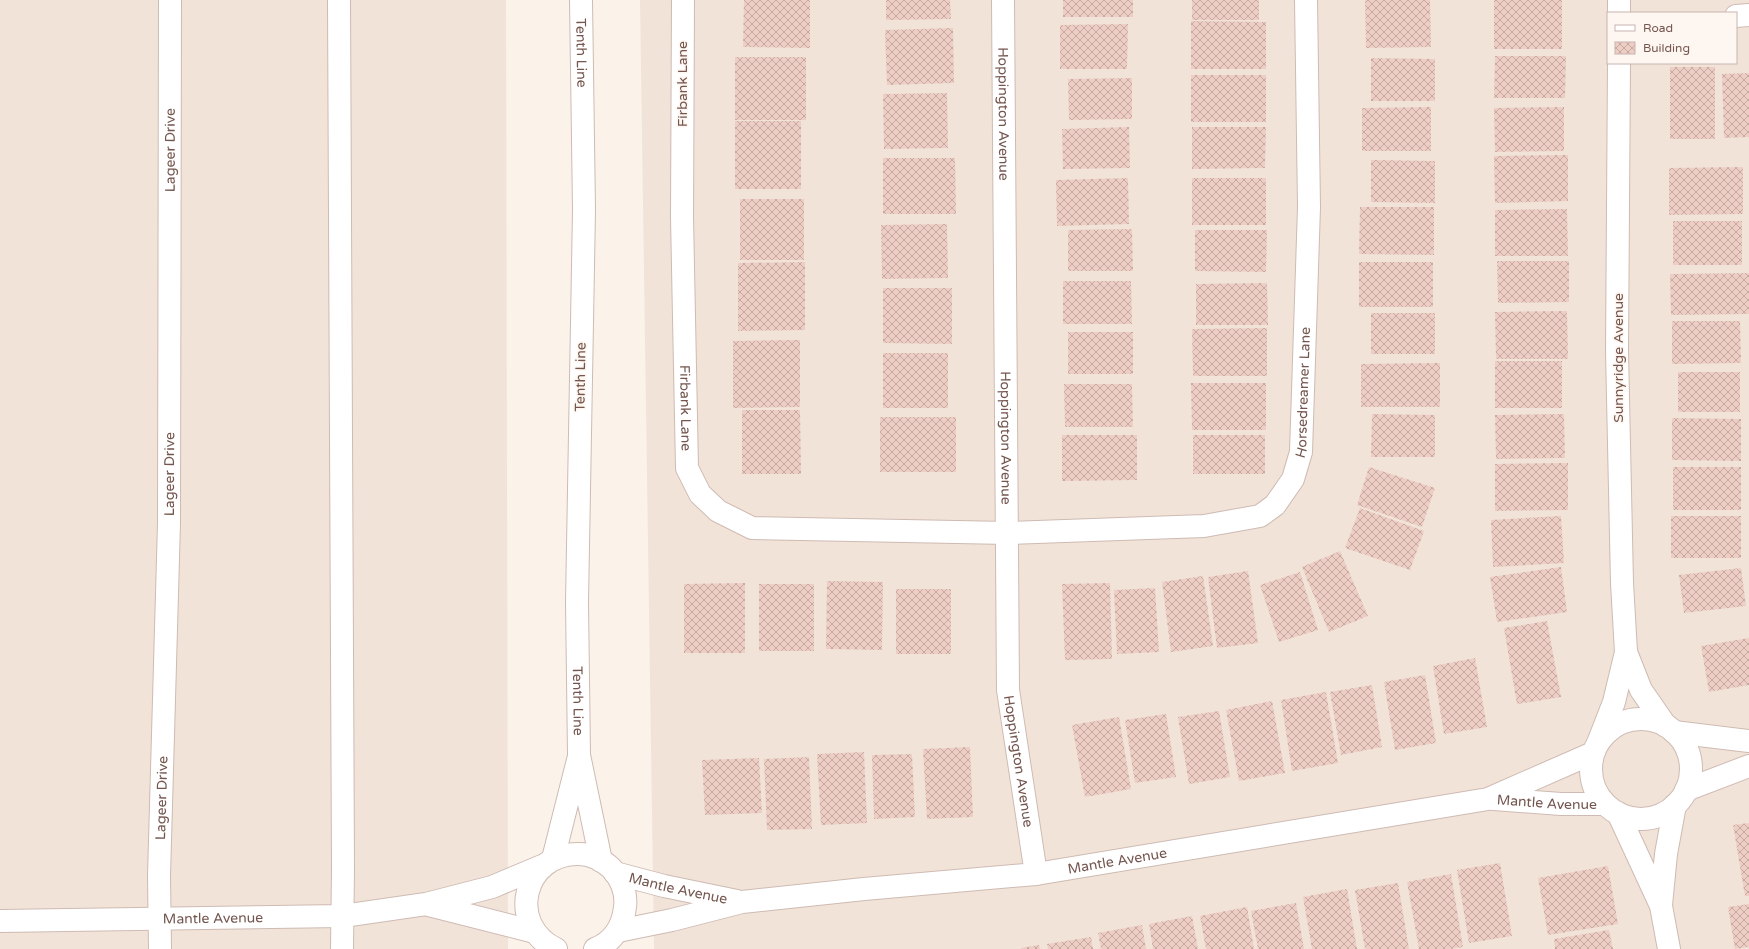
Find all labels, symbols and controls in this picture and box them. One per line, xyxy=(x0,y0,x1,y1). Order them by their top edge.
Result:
legend xyxy=(1607,12,1737,64)
street label: Tenth Line xyxy=(572,18,590,88)
text: Road xyxy=(1643,21,1673,35)
street label: Firbank Lane xyxy=(674,41,691,127)
text: Building xyxy=(1643,41,1690,55)
street label: Hoppington Avenue xyxy=(994,47,1012,181)
street label: Lageer Drive xyxy=(162,108,179,192)
street label: Sunnyridge Avenue xyxy=(1610,293,1627,423)
street label: Horsedreamer Lane xyxy=(1292,327,1314,460)
street label: Tenth Line xyxy=(571,342,590,412)
street label: Firbank Lane xyxy=(676,365,695,451)
street label: Hoppington Avenue xyxy=(997,371,1015,505)
street label: Lageer Drive xyxy=(161,432,178,516)
street label: Tenth Line xyxy=(569,666,587,736)
street label: Hoppington Avenue xyxy=(1000,694,1037,829)
street label: Lageer Drive xyxy=(152,756,171,840)
street label: Mantle Avenue xyxy=(1496,791,1597,813)
street label: Mantle Avenue xyxy=(1066,844,1168,878)
street label: Mantle Avenue xyxy=(627,869,729,908)
street label: Mantle Avenue xyxy=(163,909,263,928)

